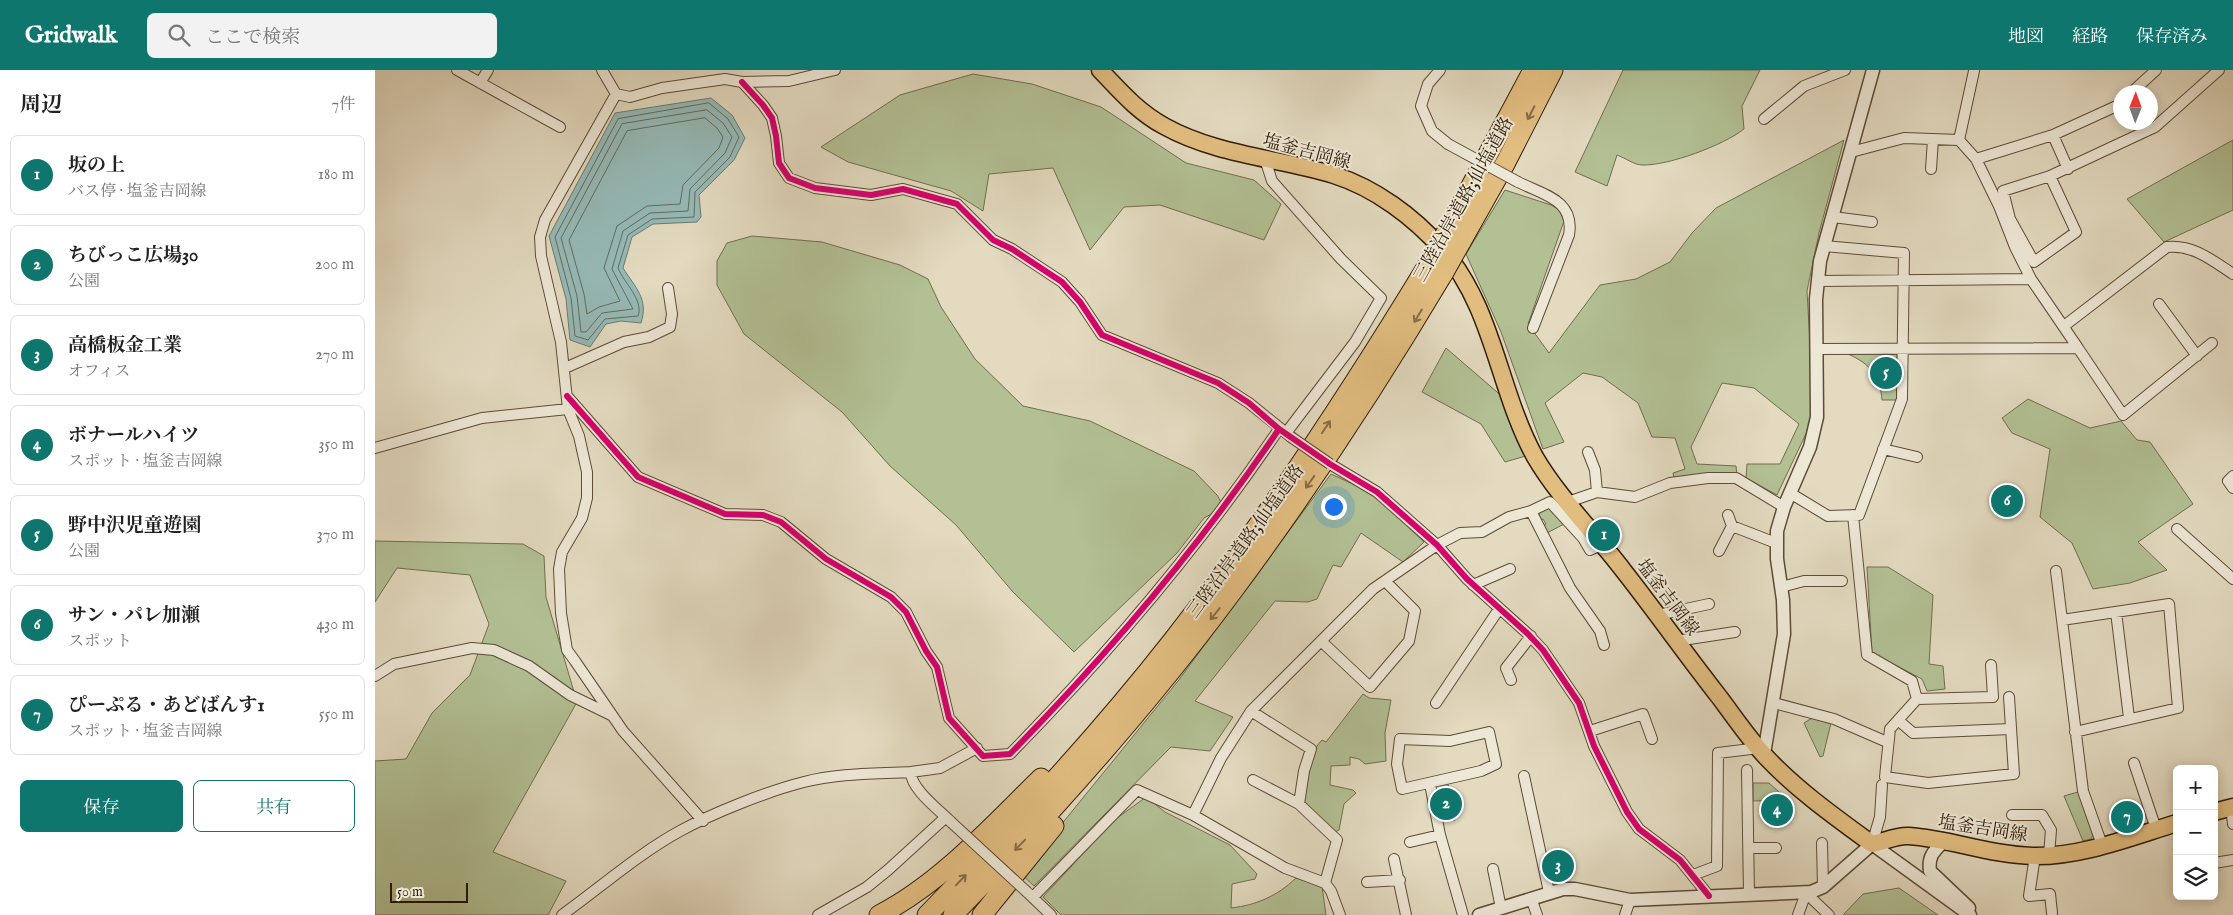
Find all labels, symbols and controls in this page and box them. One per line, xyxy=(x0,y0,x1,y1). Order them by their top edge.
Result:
search box xyxy=(147,13,497,58)
text: Gridwalk xyxy=(25,20,117,51)
icon: search xyxy=(165,21,193,49)
text: ここで検索 xyxy=(205,26,300,50)
text: 地図 xyxy=(2008,26,2044,49)
text: 経路 xyxy=(2072,26,2108,49)
text: 保存済み xyxy=(2136,26,2208,49)
north arrow xyxy=(2113,85,2158,130)
text: 周辺 xyxy=(20,92,62,119)
text: 7件 xyxy=(332,95,355,115)
one-way arrow xyxy=(1526,106,1536,121)
street label: 三陸沿岸道路;仙塩道路 xyxy=(1409,113,1519,286)
street label: 塩釜吉岡線 xyxy=(1260,130,1353,175)
text: 坂の上 xyxy=(68,154,125,178)
text: 1 xyxy=(34,165,40,185)
text: 180 m xyxy=(318,165,354,185)
text: バス停 · 塩釜吉岡線 xyxy=(68,182,207,202)
text: ちびっこ広場30 xyxy=(68,244,198,268)
text: 2 xyxy=(33,255,41,275)
text: 200 m xyxy=(315,255,354,275)
text: 公園 xyxy=(68,272,100,292)
one-way arrow xyxy=(1412,309,1422,323)
text: 高橋板金工業 xyxy=(68,334,182,358)
text: 3 xyxy=(34,345,40,365)
text: 270 m xyxy=(315,345,354,365)
pin: 5 xyxy=(1870,354,1902,392)
text: オフィス xyxy=(68,362,130,382)
one-way arrow xyxy=(1321,420,1331,434)
text: ボナールハイツ xyxy=(68,424,199,448)
text: 4 xyxy=(33,435,41,455)
text: 350 m xyxy=(319,435,354,455)
text: スポット · 塩釜吉岡線 xyxy=(68,452,223,472)
street label: 三陸沿岸道路;仙塩道路 xyxy=(1183,460,1310,623)
one-way arrow xyxy=(1305,474,1315,488)
pin: 6 xyxy=(1991,482,2023,520)
your location xyxy=(1321,494,1347,520)
text: 野中沢児童遊園 xyxy=(68,514,201,538)
pin: 1 xyxy=(1588,516,1620,554)
text: 5 xyxy=(34,525,40,545)
text: 370 m xyxy=(317,525,354,545)
text: 公園 xyxy=(68,542,100,562)
street label: 塩釜吉岡線 xyxy=(1631,555,1703,641)
text: サン・パレ加瀬 xyxy=(68,604,200,628)
one-way arrow xyxy=(1210,607,1221,620)
text: 6 xyxy=(34,615,40,635)
text: 430 m xyxy=(316,615,354,635)
text: スポット xyxy=(68,632,132,652)
text: ぴーぷる・あどばんす1 xyxy=(68,694,265,718)
text: 7 xyxy=(33,705,41,725)
text: 550 m xyxy=(319,705,354,725)
text: スポット · 塩釜吉岡線 xyxy=(68,722,223,742)
map controls xyxy=(2173,765,2218,900)
button: + xyxy=(2173,765,2218,810)
button: 保存 xyxy=(20,780,183,832)
button: 共有 xyxy=(193,780,355,832)
pin: 2 xyxy=(1430,785,1462,823)
pin: 4 xyxy=(1761,791,1793,829)
pin: 7 xyxy=(2111,798,2143,836)
button: − xyxy=(2173,810,2218,855)
street label: 塩釜吉岡線 xyxy=(1937,811,2029,848)
one-way arrow xyxy=(1014,839,1026,851)
pin: 3 xyxy=(1542,847,1574,885)
button: layers xyxy=(2173,855,2218,900)
one-way arrow xyxy=(955,874,967,886)
scale bar xyxy=(390,880,467,903)
text: 50 m xyxy=(397,883,423,901)

